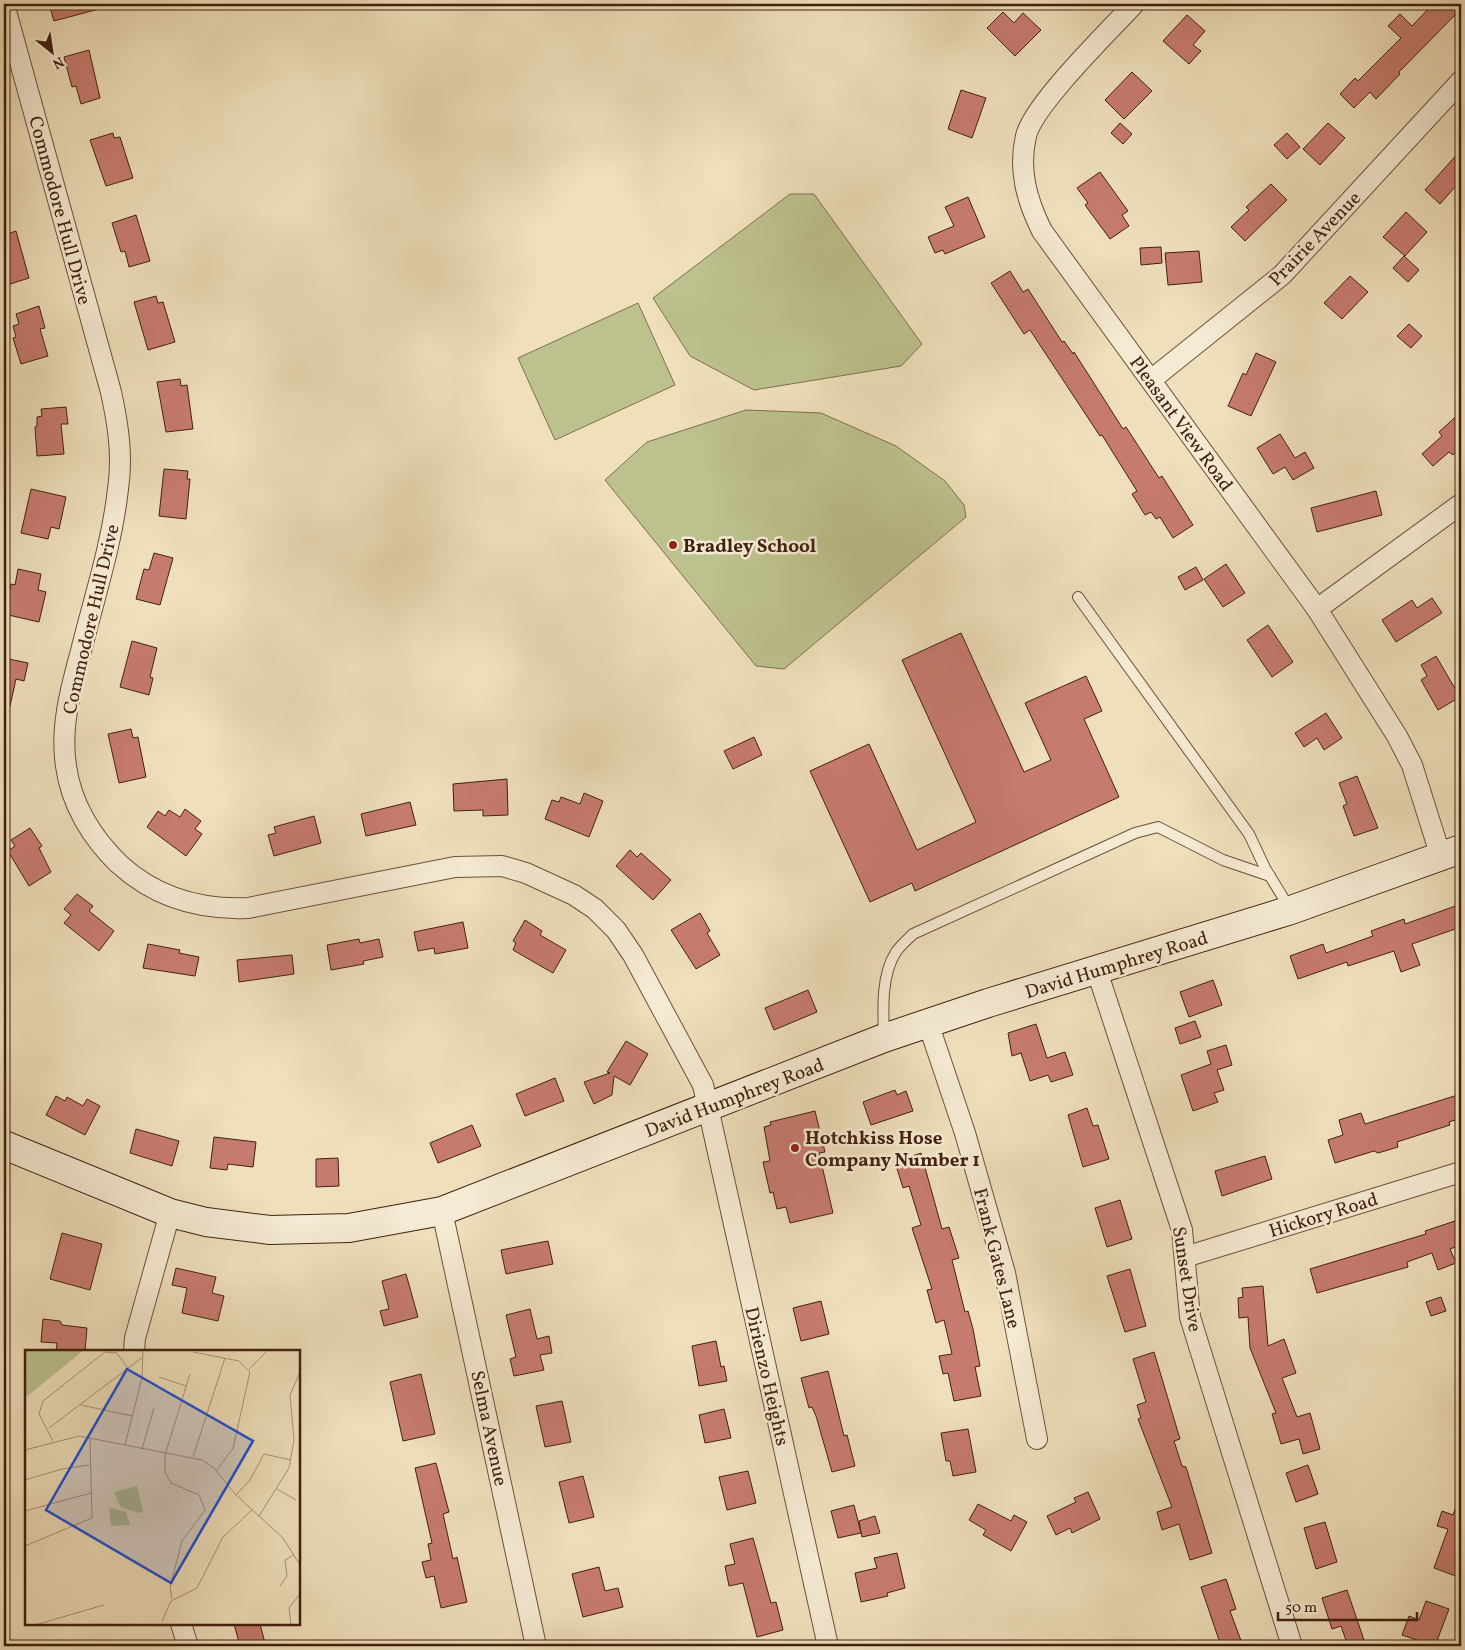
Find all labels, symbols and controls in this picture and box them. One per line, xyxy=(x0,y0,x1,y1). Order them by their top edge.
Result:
north arrow xyxy=(28,28,78,78)
text: N xyxy=(49,51,67,73)
street label: Commodore Hull Drive xyxy=(21,113,97,308)
street label: Prairie Avenue xyxy=(1263,186,1367,293)
street label: Pleasant View Road xyxy=(1122,351,1238,497)
street label: Commodore Hull Drive xyxy=(57,522,126,717)
place label: Bradley School xyxy=(683,534,816,560)
marker: Bradley School xyxy=(667,539,679,551)
street label: David Humphrey Road xyxy=(1022,926,1211,1006)
street label: David Humphrey Road xyxy=(641,1053,828,1145)
place label: Hotchkiss Hose Company Number 1 xyxy=(805,1126,980,1174)
marker: Hotchkiss Hose Company Number 1 xyxy=(789,1142,801,1154)
street label: Frank Gates Lane xyxy=(966,1186,1026,1331)
street label: Hickory Road xyxy=(1266,1187,1381,1245)
street label: Sunset Drive xyxy=(1165,1225,1207,1334)
street label: Dirienzo Heights xyxy=(737,1304,795,1449)
inset map xyxy=(25,1350,300,1625)
street label: Selma Avenue xyxy=(463,1368,513,1489)
scale bar xyxy=(1278,1590,1416,1622)
text: 50 m xyxy=(1285,1598,1317,1619)

